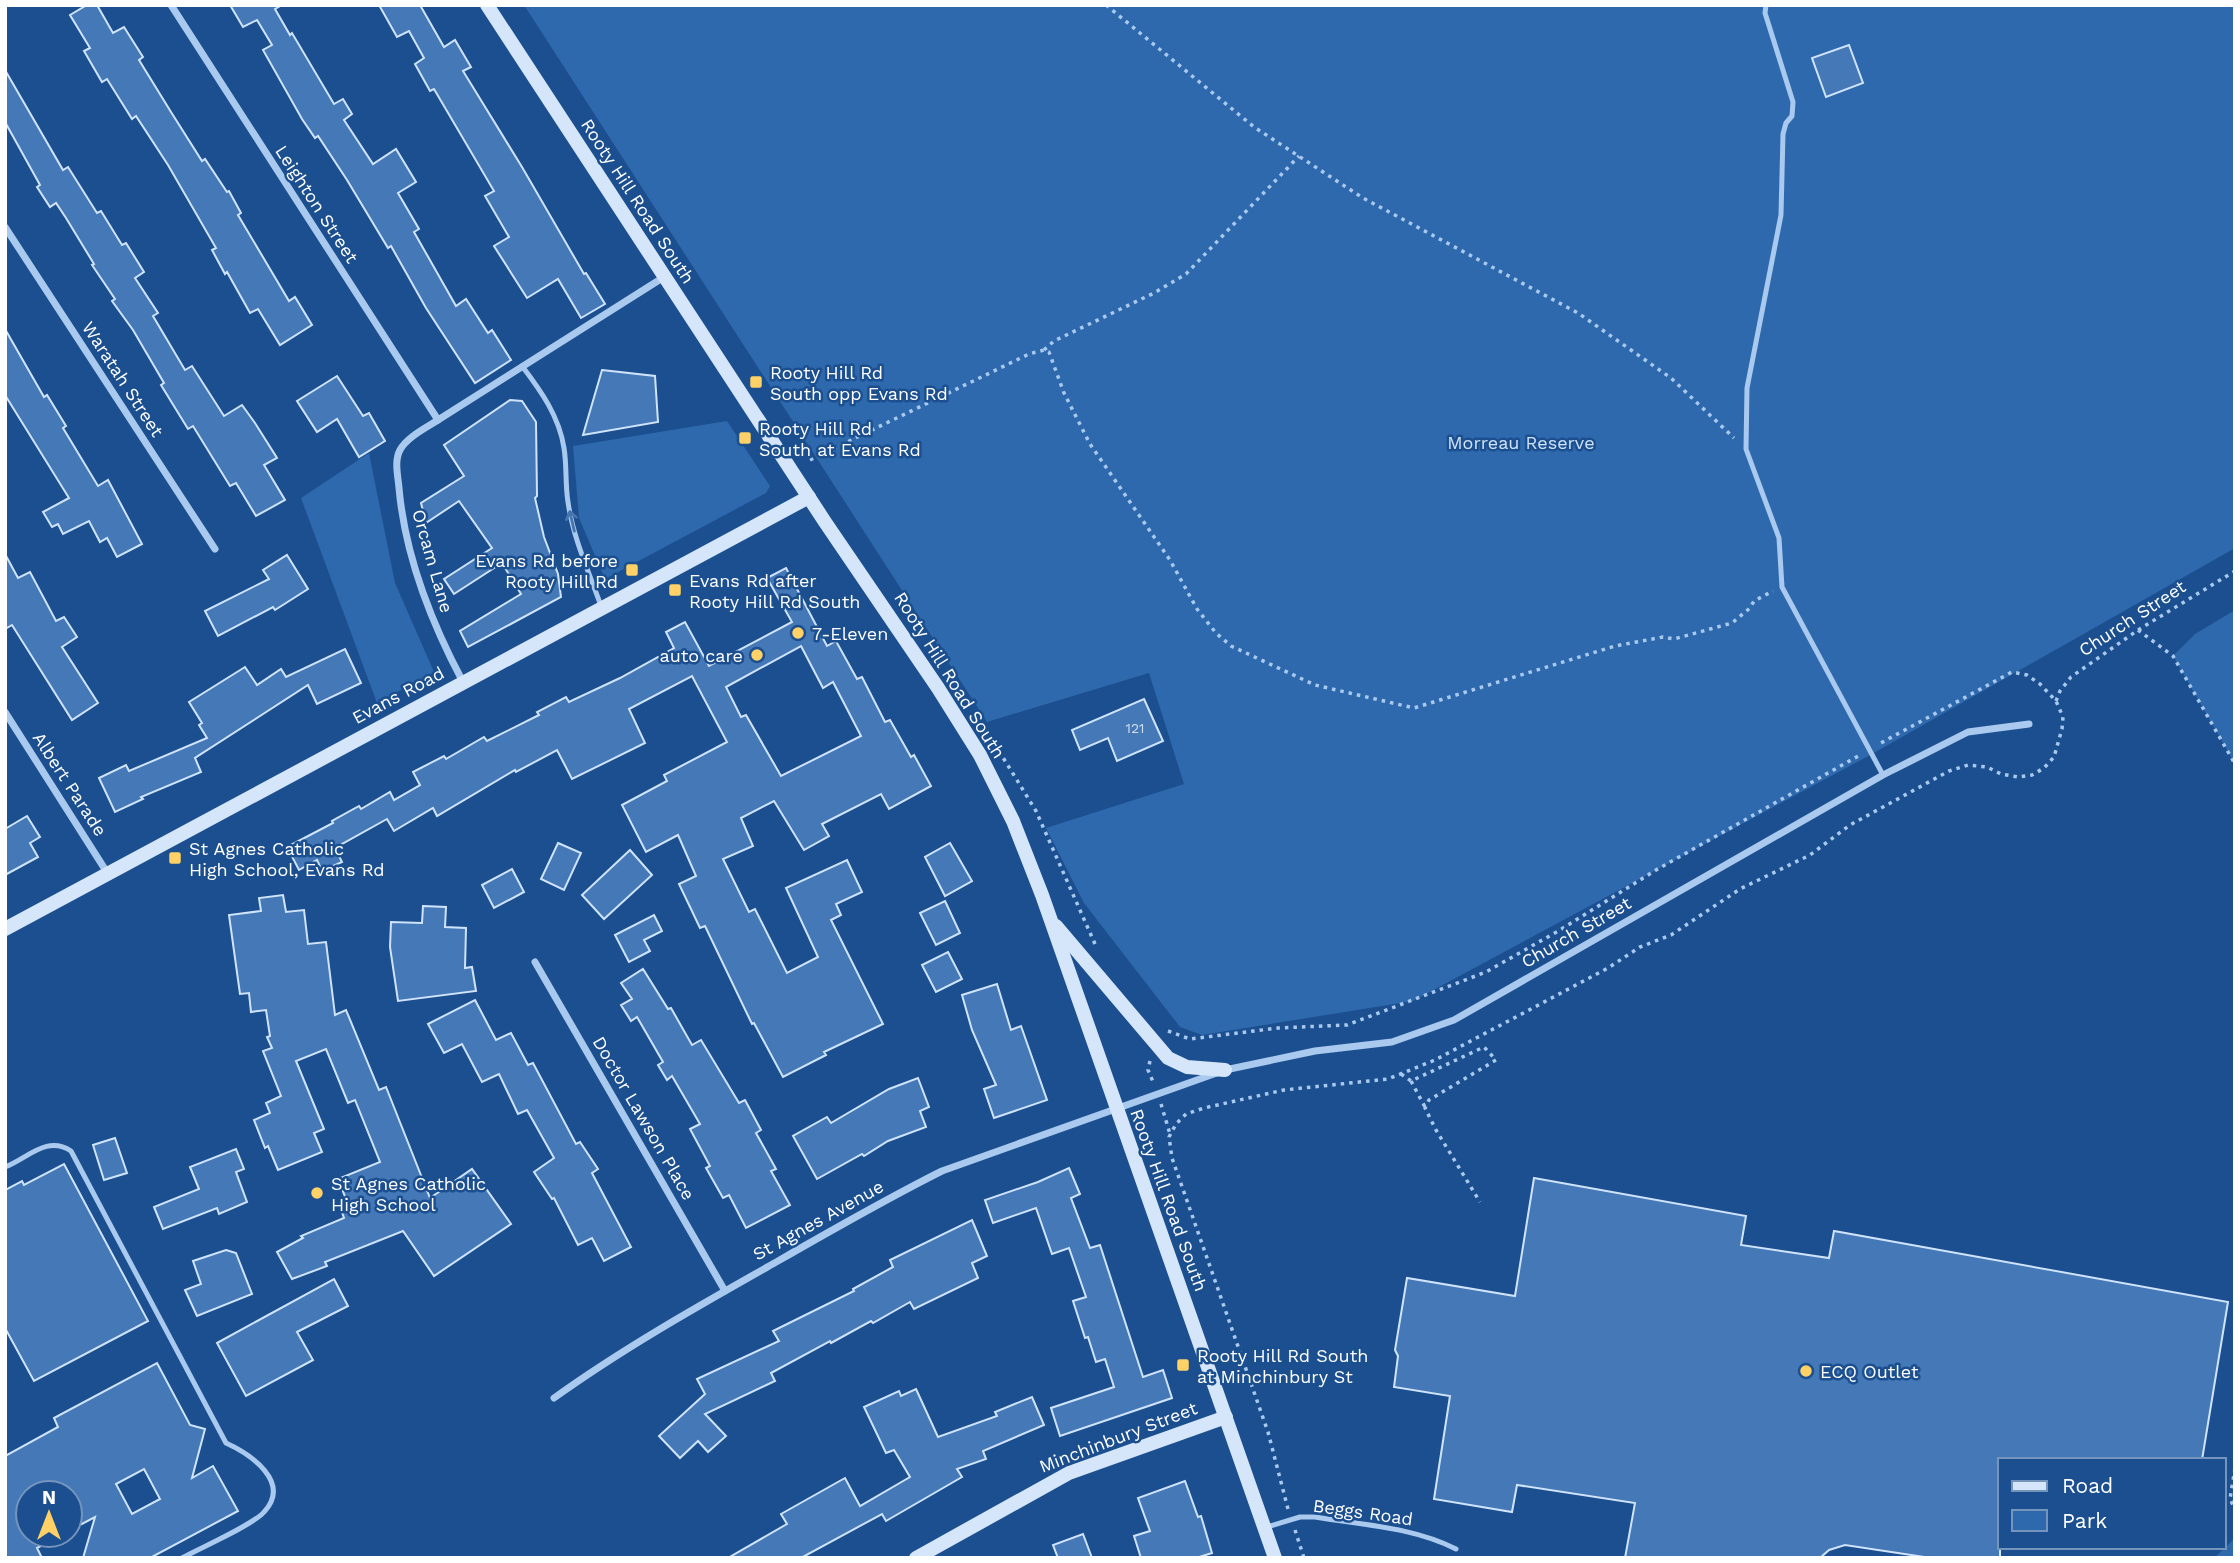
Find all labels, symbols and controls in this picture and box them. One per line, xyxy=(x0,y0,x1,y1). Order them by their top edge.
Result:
street label: Rooty Hill Road South xyxy=(577,115,699,287)
street label: Leighton Street xyxy=(271,141,363,267)
street label: Waratah Street xyxy=(78,318,168,441)
place label: Rooty Hill Rd South opp Evans Rd xyxy=(770,362,948,404)
marker: Rooty Hill Rd South opp Evans Rd xyxy=(748,374,764,390)
place label: Rooty Hill Rd South at Evans Rd xyxy=(759,418,921,460)
marker: Rooty Hill Rd South at Evans Rd xyxy=(737,430,753,446)
park label: Morreau Reserve xyxy=(1447,432,1595,453)
street label: Orcam Lane xyxy=(408,507,458,615)
one-way arrow xyxy=(565,510,578,533)
place label: Evans Rd before Rooty Hill Rd xyxy=(475,550,618,592)
marker: Evans Rd before Rooty Hill Rd xyxy=(624,562,640,578)
place label: Evans Rd after Rooty Hill Rd South xyxy=(689,570,860,612)
street label: Church Street xyxy=(2075,575,2190,660)
marker: Evans Rd after Rooty Hill Rd South xyxy=(667,582,683,598)
street label: Rooty Hill Road South xyxy=(890,588,1010,762)
place label: 7-Eleven xyxy=(812,623,888,644)
marker: 7-Eleven xyxy=(790,625,806,641)
place label: auto care xyxy=(660,645,743,666)
marker: auto care xyxy=(749,647,765,663)
street label: Evans Road xyxy=(349,662,447,728)
house number: 121 xyxy=(1125,720,1145,736)
street label: Albert Parade xyxy=(29,728,111,840)
place label: St Agnes Catholic High School, Evans Rd xyxy=(189,838,385,880)
marker: St Agnes Catholic High School, Evans Rd xyxy=(167,850,183,866)
street label: Church Street xyxy=(1517,892,1635,972)
street label: Doctor Lawson Place xyxy=(589,1032,699,1204)
street label: Rooty Hill Road South xyxy=(1126,1106,1212,1294)
place label: St Agnes Catholic High School xyxy=(331,1173,486,1215)
street label: St Agnes Avenue xyxy=(749,1175,887,1265)
marker: St Agnes Catholic High School xyxy=(309,1185,325,1201)
place label: Rooty Hill Rd South at Minchinbury St xyxy=(1197,1345,1368,1387)
marker: Rooty Hill Rd South at Minchinbury St xyxy=(1175,1357,1191,1373)
place label: ECQ Outlet xyxy=(1820,1361,1919,1382)
marker: ECQ Outlet xyxy=(1798,1363,1814,1379)
street label: Minchinbury Street xyxy=(1036,1397,1200,1477)
legend xyxy=(1998,1458,2226,1549)
text: Road xyxy=(2062,1473,2113,1498)
north arrow xyxy=(14,1479,84,1549)
text: N xyxy=(42,1486,56,1509)
street label: Beggs Road xyxy=(1312,1495,1414,1529)
text: Park xyxy=(2062,1508,2107,1533)

